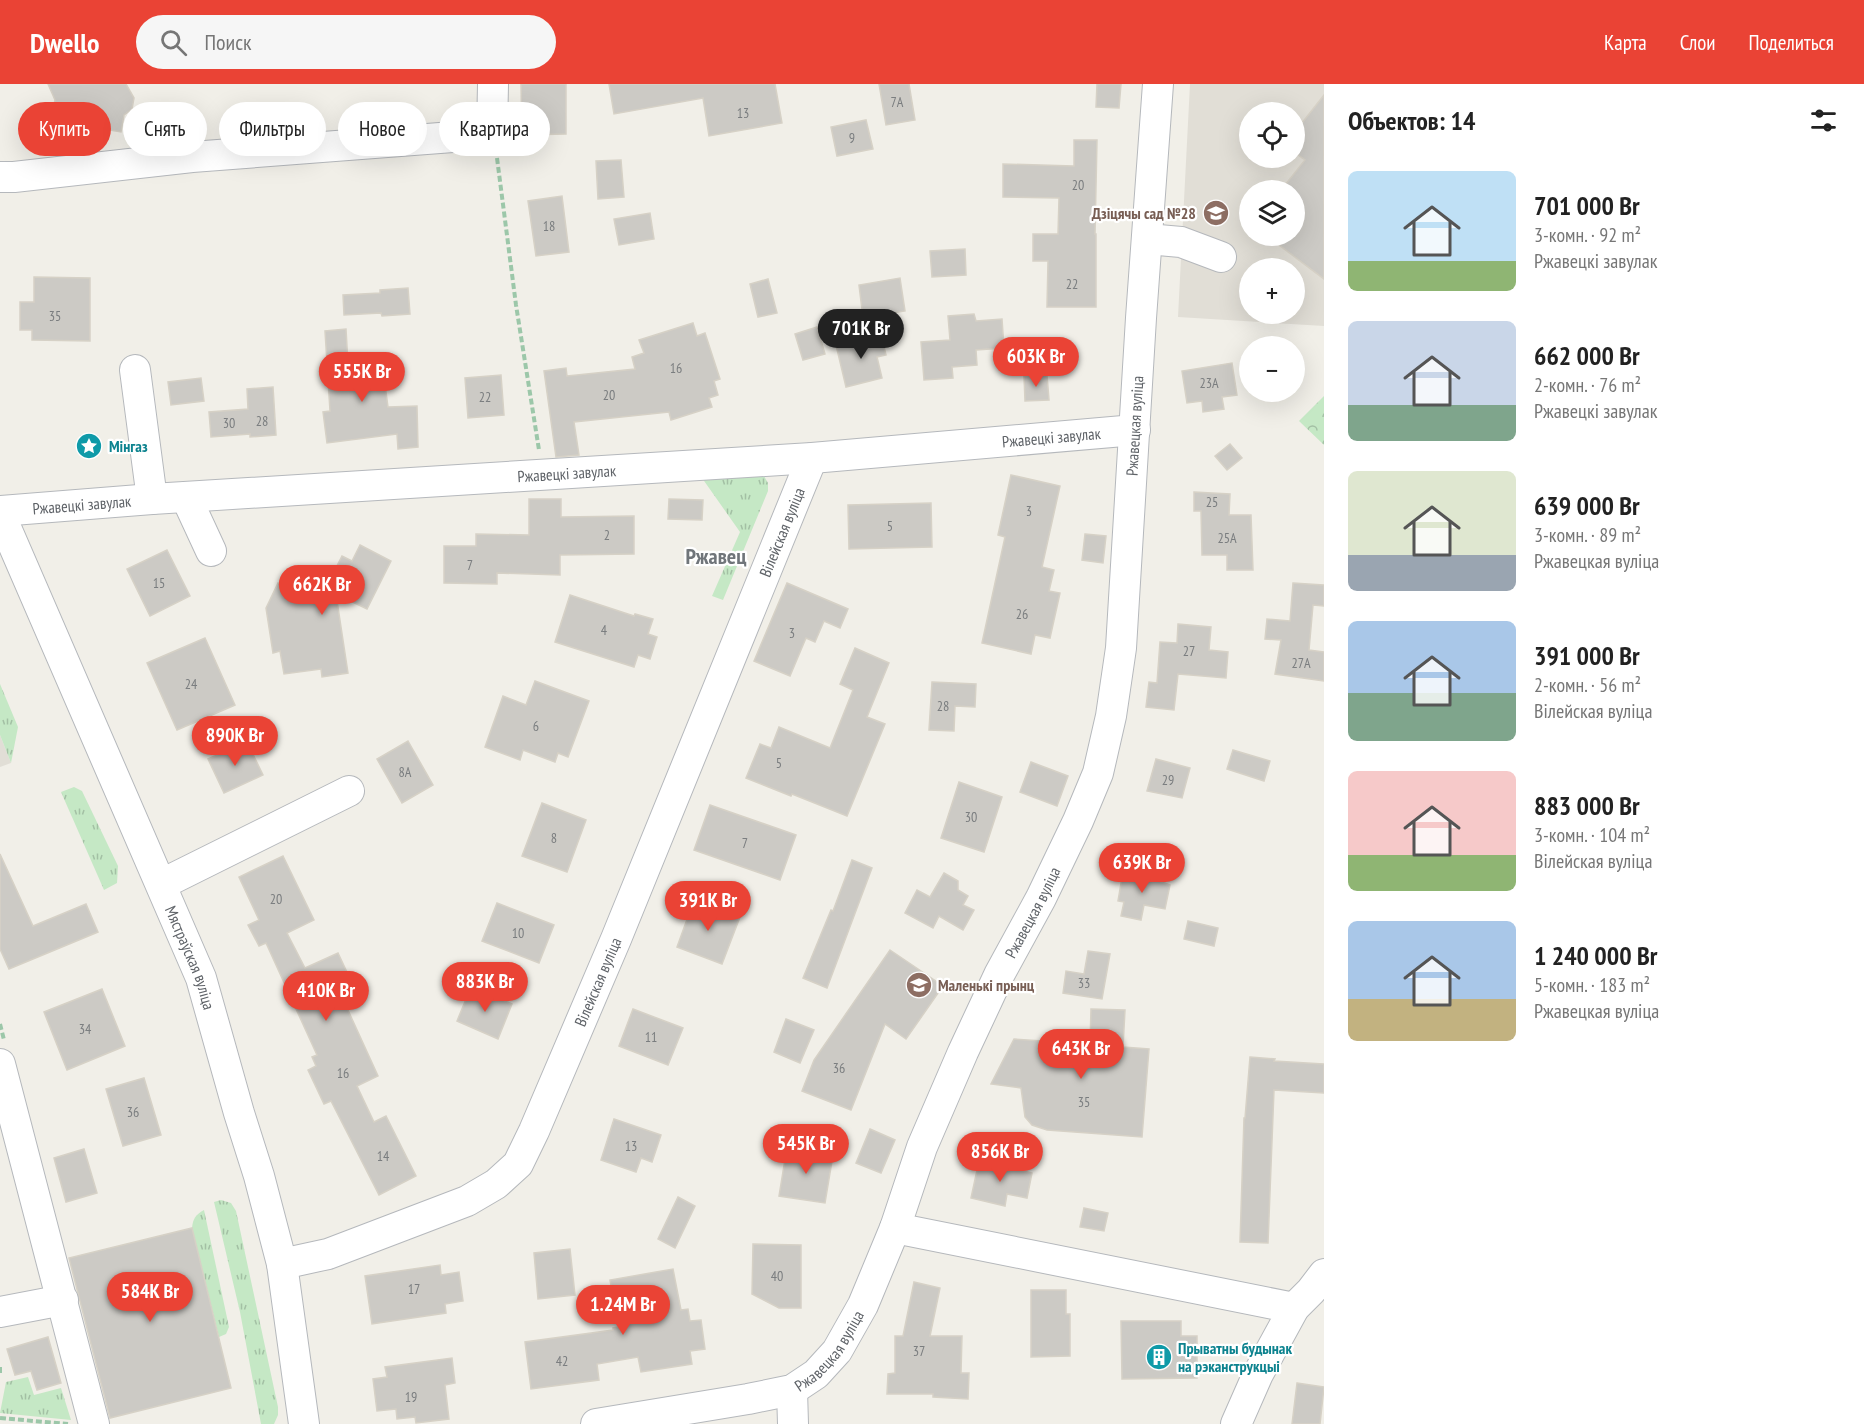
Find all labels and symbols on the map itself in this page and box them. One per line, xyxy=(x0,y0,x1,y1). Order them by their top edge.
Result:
house number: 7А xyxy=(891,93,904,111)
house number: 13 xyxy=(737,104,749,122)
house number: 9 xyxy=(849,129,855,147)
house number: 20 xyxy=(1072,176,1084,194)
school or university icon: Дзіцячы сад №28 xyxy=(1201,198,1231,228)
place label: Дзіцячы сад №28 xyxy=(1092,203,1196,223)
house number: 18 xyxy=(543,217,555,235)
house number: 22 xyxy=(1066,275,1078,293)
house number: 35 xyxy=(49,307,61,325)
pin: 701K Br xyxy=(806,309,916,360)
pin: 603K Br xyxy=(981,337,1091,388)
pin: 555K Br xyxy=(307,352,417,403)
house number: 16 xyxy=(670,359,682,377)
house number: 23А xyxy=(1199,374,1219,392)
street label: Ржавецкая вуліца xyxy=(1121,375,1147,476)
house number: 20 xyxy=(603,386,615,404)
house number: 22 xyxy=(479,388,491,406)
house number: 28 xyxy=(256,412,268,430)
house number: 30 xyxy=(223,414,235,432)
street label: Ржавецкі завулак xyxy=(1001,423,1102,451)
place icon: Мінгаз xyxy=(74,431,104,461)
place label: Мінгаз xyxy=(109,436,148,456)
street label: Ржавецкі завулак xyxy=(517,460,617,486)
street label: Вілейская вуліца xyxy=(755,484,809,580)
street label: Ржавецкі завулак xyxy=(32,491,133,518)
house number: 25 xyxy=(1206,493,1218,511)
house number: 3 xyxy=(1026,502,1032,520)
house number: 5 xyxy=(887,517,893,535)
house number: 2 xyxy=(604,526,610,544)
house number: 25А xyxy=(1217,529,1237,547)
district label: Ржавец xyxy=(686,542,746,570)
house number: 7 xyxy=(467,556,473,574)
pin: 662K Br xyxy=(267,565,377,616)
house number: 15 xyxy=(153,574,165,592)
house number: 26 xyxy=(1016,605,1028,623)
house number: 4 xyxy=(601,621,608,639)
house number: 3 xyxy=(789,624,795,642)
house number: 27 xyxy=(1183,642,1195,660)
house number: 27А xyxy=(1291,654,1311,672)
house number: 24 xyxy=(185,675,198,693)
house number: 28 xyxy=(937,697,949,715)
pin: 890K Br xyxy=(180,716,290,767)
house number: 6 xyxy=(533,717,539,735)
house number: 5 xyxy=(776,754,782,772)
house number: 8А xyxy=(399,763,412,781)
house number: 29 xyxy=(1162,771,1174,789)
house number: 30 xyxy=(965,808,977,826)
house number: 8 xyxy=(551,829,557,847)
house number: 7 xyxy=(742,834,748,852)
pin: 639K Br xyxy=(1087,843,1197,894)
street label: Ржавецкая вуліца xyxy=(1000,864,1064,962)
pin: 391K Br xyxy=(653,881,763,932)
house number: 20 xyxy=(270,890,282,908)
street label: Мястраўская вуліца xyxy=(161,903,219,1012)
house number: 10 xyxy=(512,924,524,942)
street label: Вілейская вуліца xyxy=(570,934,626,1029)
pin: 883K Br xyxy=(430,962,540,1013)
school or university icon: Маленькі прынц xyxy=(904,970,934,1000)
pin: 410K Br xyxy=(271,971,381,1022)
house number: 33 xyxy=(1078,974,1090,992)
place label: Маленькі прынц xyxy=(938,975,1035,995)
house number: 34 xyxy=(79,1020,92,1038)
house number: 11 xyxy=(645,1028,657,1046)
pin: 643K Br xyxy=(1026,1029,1136,1080)
house number: 36 xyxy=(833,1059,845,1077)
house number: 16 xyxy=(337,1064,349,1082)
house number: 35 xyxy=(1078,1093,1090,1111)
house number: 36 xyxy=(127,1103,139,1121)
pin: 545K Br xyxy=(751,1124,861,1175)
pin: 856K Br xyxy=(945,1132,1055,1183)
house number: 13 xyxy=(625,1137,637,1155)
house number: 14 xyxy=(377,1147,390,1165)
house number: 40 xyxy=(771,1267,783,1285)
pin: 584K Br xyxy=(95,1272,205,1323)
house number: 17 xyxy=(408,1280,420,1298)
pin: 1.24M Br xyxy=(561,1285,685,1336)
street label: Ржавецкая вуліца xyxy=(791,1307,868,1396)
place label: Прыватны будынак на рэканструкцыі xyxy=(1178,1338,1292,1376)
house number: 37 xyxy=(913,1342,925,1360)
building icon: Прыватны будынак на рэканструкцыі xyxy=(1144,1342,1174,1372)
house number: 42 xyxy=(556,1352,568,1370)
house number: 19 xyxy=(405,1388,417,1406)

